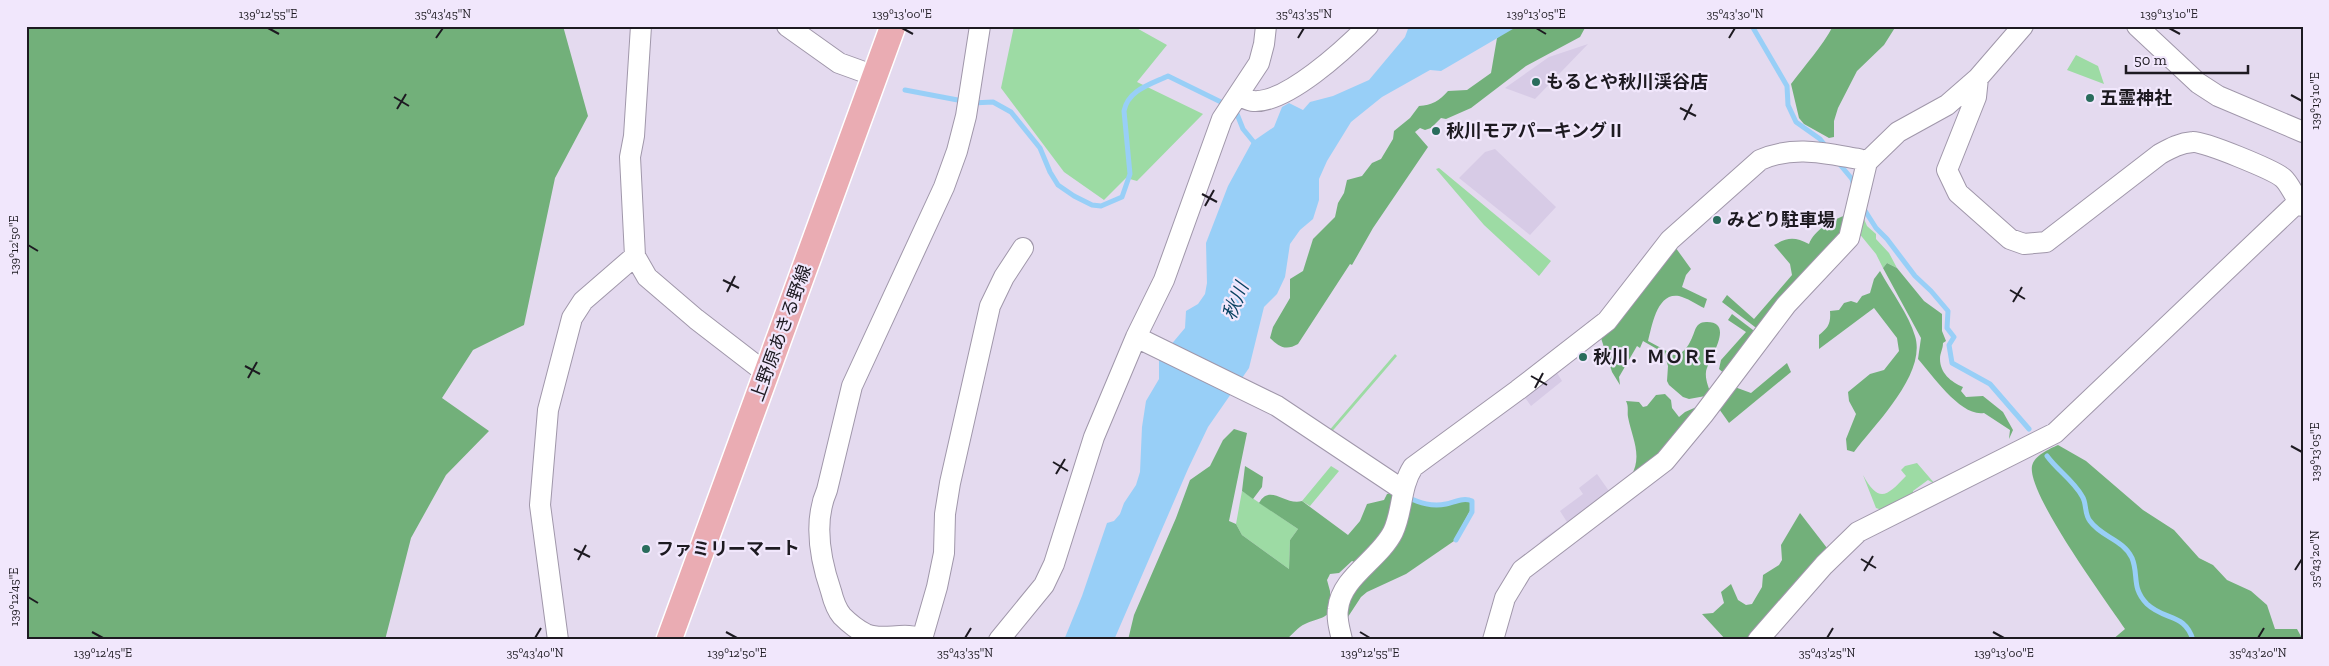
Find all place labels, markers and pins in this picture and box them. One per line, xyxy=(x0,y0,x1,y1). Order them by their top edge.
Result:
place label: もるとや秋川渓谷店 xyxy=(1546,71,1708,93)
marker: もるとや秋川渓谷店 xyxy=(1530,76,1542,88)
place label: 五霊神社 xyxy=(2100,87,2172,109)
marker: 五霊神社 xyxy=(2084,92,2096,104)
place label: 秋川モアパーキングⅡ xyxy=(1446,120,1625,142)
marker: 秋川モアパーキングⅡ xyxy=(1430,125,1442,137)
place label: みどり駐車場 xyxy=(1727,209,1835,231)
marker: みどり駐車場 xyxy=(1711,214,1723,226)
place label: 秋川．ＭＯＲＥ xyxy=(1593,346,1719,368)
marker: 秋川．ＭＯＲＥ xyxy=(1577,351,1589,363)
place label: ファミリーマート xyxy=(656,538,800,560)
marker: ファミリーマート xyxy=(640,543,652,555)

